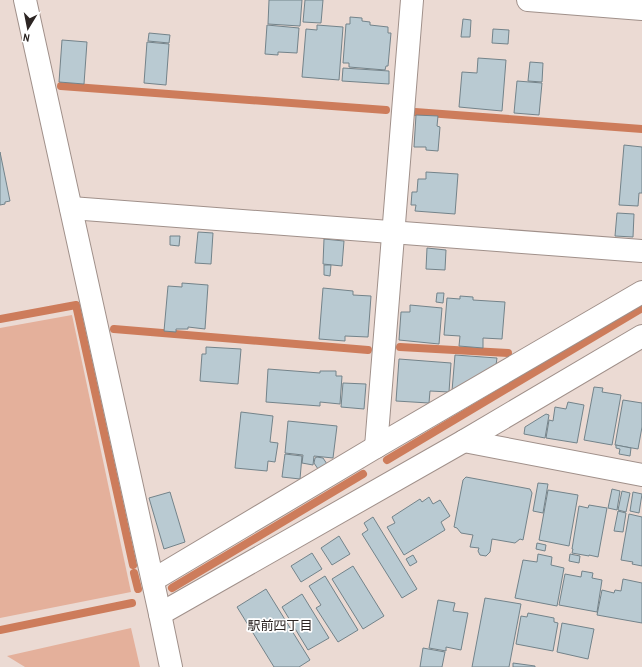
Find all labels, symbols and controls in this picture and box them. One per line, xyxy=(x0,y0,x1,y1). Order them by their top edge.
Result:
north arrow xyxy=(8,8,48,48)
text: N xyxy=(22,30,31,45)
district label: 駅前四丁目 xyxy=(247,617,313,634)

